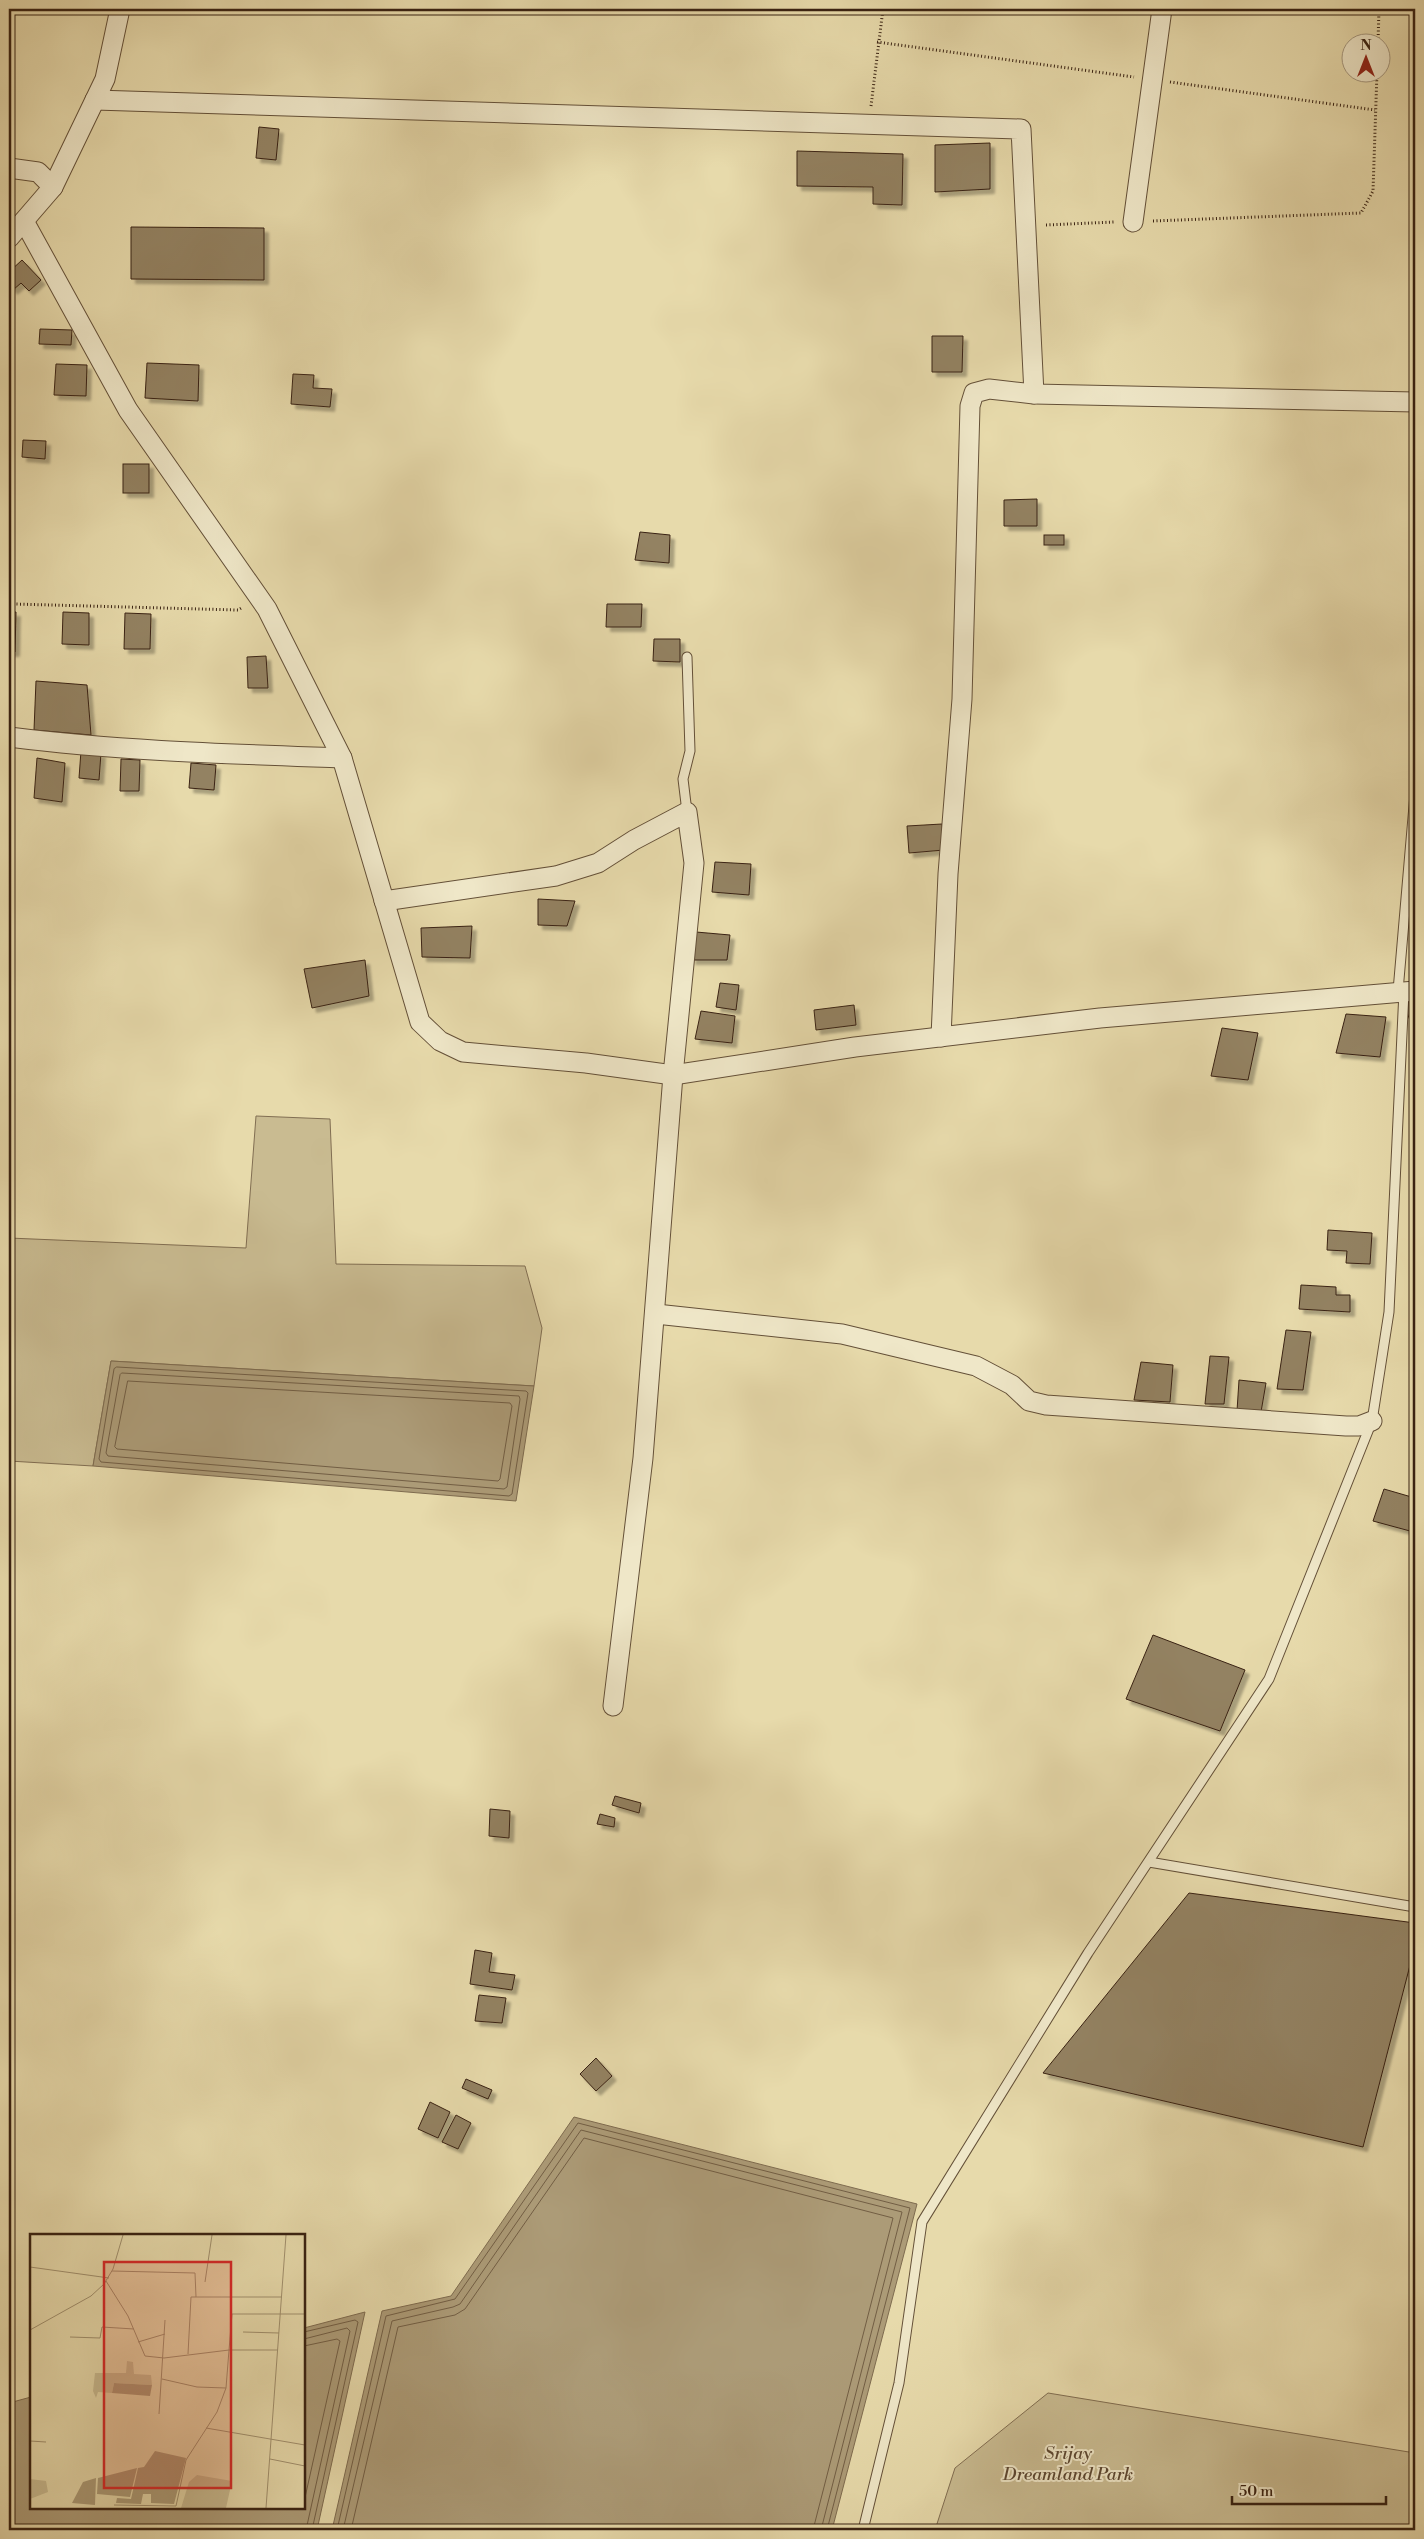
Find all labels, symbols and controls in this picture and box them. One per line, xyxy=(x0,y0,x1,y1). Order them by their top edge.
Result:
north arrow xyxy=(1342,32,1392,82)
text: N xyxy=(1360,37,1372,55)
inset map xyxy=(30,2234,305,2509)
park label: Srijay Dreamland Park xyxy=(1002,2442,1133,2486)
scale bar xyxy=(1232,2474,1385,2506)
text: 50 m xyxy=(1239,2482,1273,2501)

